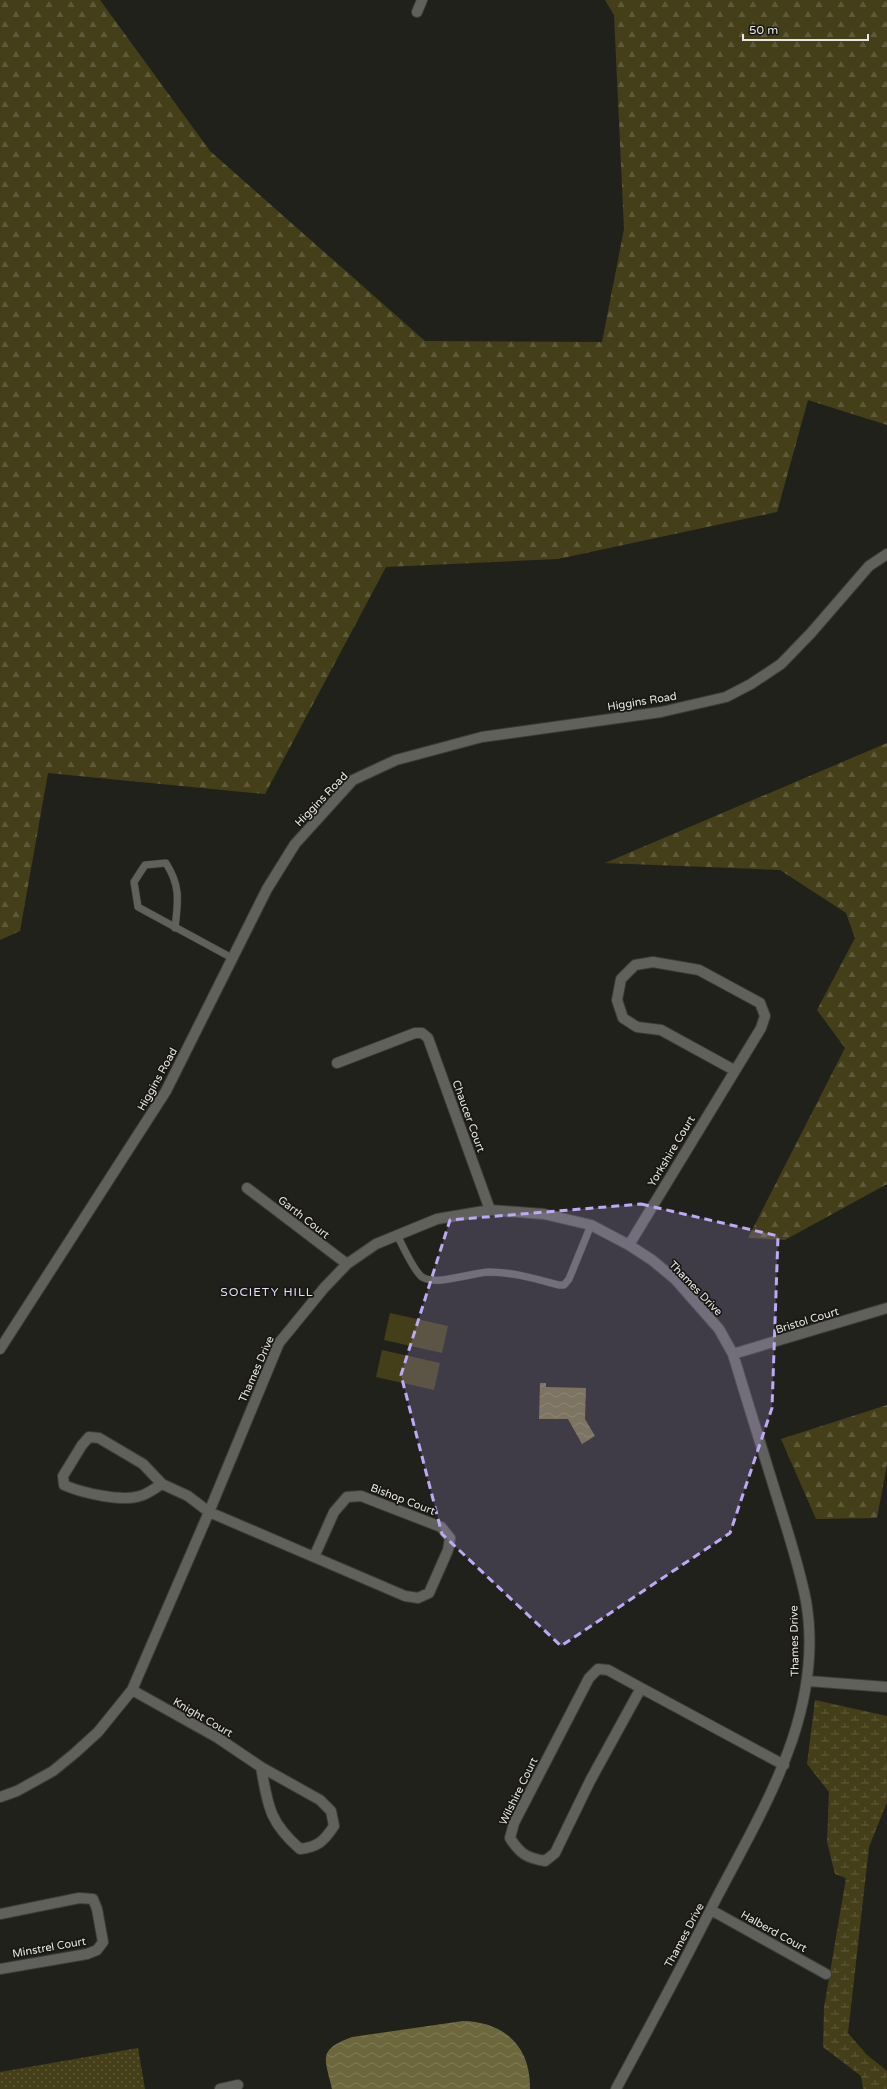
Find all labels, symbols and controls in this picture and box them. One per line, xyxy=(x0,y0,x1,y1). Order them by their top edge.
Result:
scale bar xyxy=(743,16,868,42)
text: 50 m xyxy=(749,23,778,37)
street label: Higgins Road xyxy=(606,690,678,713)
street label: Higgins Road xyxy=(292,770,350,829)
street label: Higgins Road xyxy=(135,1045,180,1113)
street label: Chaucer Court xyxy=(449,1078,488,1154)
street label: Yorkshire Court xyxy=(645,1114,698,1189)
street label: Garth Court xyxy=(275,1193,332,1242)
street label: Thames Drive xyxy=(666,1258,725,1318)
district label: SOCIETY HILL xyxy=(220,1285,314,1299)
street label: Bristol Court xyxy=(774,1305,840,1336)
street label: Thames Drive xyxy=(236,1334,277,1404)
street label: Bishop Court xyxy=(369,1481,437,1518)
street label: Thames Drive xyxy=(787,1605,802,1677)
street label: Knight Court xyxy=(171,1695,235,1740)
street label: Wilshire Court xyxy=(496,1755,540,1827)
street label: Thames Drive xyxy=(662,1901,707,1970)
street label: Halberd Court xyxy=(738,1908,809,1955)
street label: Minstrel Court xyxy=(11,1935,87,1960)

